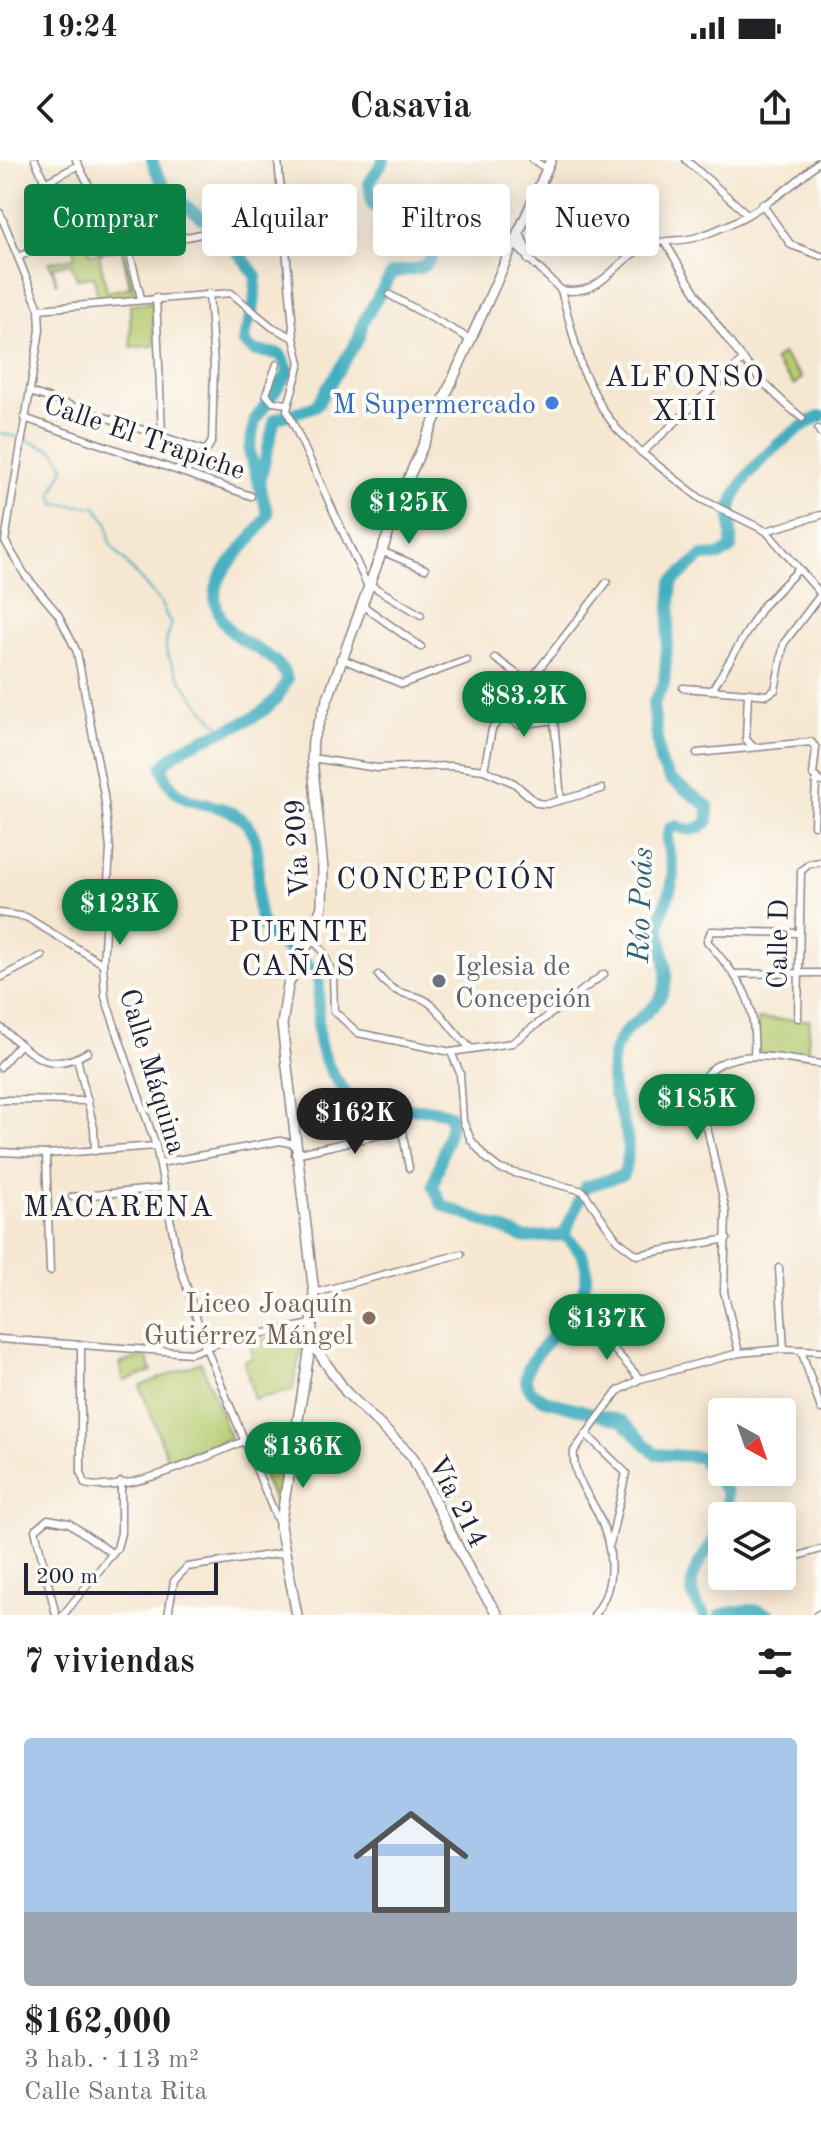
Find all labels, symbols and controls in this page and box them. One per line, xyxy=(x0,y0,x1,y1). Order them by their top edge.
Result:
text: 19:24 xyxy=(40,13,118,43)
icon: back xyxy=(24,86,68,130)
icon: share xyxy=(753,86,797,130)
text: Casavia xyxy=(349,90,472,126)
chip: Comprar xyxy=(24,184,186,256)
chip: Alquilar xyxy=(202,184,357,256)
chip: Filtros xyxy=(373,184,510,256)
chip: Nuevo xyxy=(526,184,659,256)
district label: ALFONSO XIII xyxy=(605,363,766,427)
street label: Calle El Trapiche xyxy=(40,391,248,486)
place label: M Supermercado xyxy=(332,392,536,420)
marker: M Supermercado xyxy=(543,394,561,412)
pin: $125K xyxy=(353,478,465,546)
text: $125K xyxy=(369,491,449,517)
pin: $83.2K xyxy=(459,671,589,739)
text: $83.2K xyxy=(480,684,568,710)
street label: Vía 209 xyxy=(282,798,316,898)
water label: Río Poás xyxy=(625,847,659,965)
district label: CONCEPCIÓN xyxy=(336,860,558,895)
pin: $123K xyxy=(64,879,176,947)
text: $123K xyxy=(80,892,160,918)
street label: Calle D xyxy=(765,899,795,989)
district label: PUENTE CAÑAS xyxy=(228,918,370,982)
place label: Iglesia de Concepción xyxy=(455,954,591,1014)
marker: Iglesia de Concepción xyxy=(430,972,448,990)
street label: Calle Máquina xyxy=(113,986,190,1158)
pin: $185K xyxy=(641,1074,753,1142)
text: $185K xyxy=(657,1087,737,1113)
pin: $162K xyxy=(299,1088,411,1156)
text: $162K xyxy=(315,1101,395,1127)
district label: MACARENA xyxy=(23,1193,215,1223)
place label: Liceo Joaquín Gutiérrez Mángel xyxy=(144,1291,353,1351)
pin: $137K xyxy=(551,1294,663,1362)
text: $137K xyxy=(567,1307,647,1333)
marker: Liceo Joaquín Gutiérrez Mángel xyxy=(360,1309,378,1327)
north arrow xyxy=(708,1398,796,1486)
map controls xyxy=(708,1398,796,1590)
pin: $136K xyxy=(247,1422,359,1490)
text: $136K xyxy=(263,1435,343,1461)
street label: Vía 214 xyxy=(422,1452,491,1553)
button: layers xyxy=(708,1502,796,1590)
scale bar xyxy=(24,1559,218,1595)
text: 200 m xyxy=(36,1566,98,1588)
icon: filters xyxy=(753,1641,797,1685)
text: 7 viviendas xyxy=(24,1646,195,1680)
icon: home xyxy=(339,1790,483,1934)
text: $162,000 xyxy=(24,2006,172,2040)
text: 3 hab. · 113 m² xyxy=(24,2047,199,2073)
text: Calle Santa Rita xyxy=(24,2079,207,2105)

